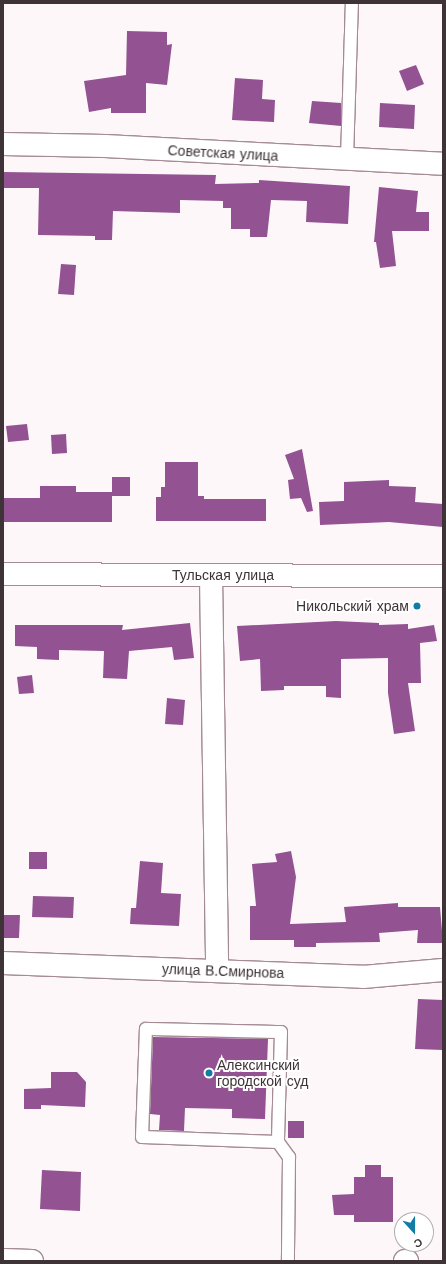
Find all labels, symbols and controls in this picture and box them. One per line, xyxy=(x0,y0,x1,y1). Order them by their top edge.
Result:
street label: Советская улица xyxy=(167,142,279,164)
street label: Тульская улица xyxy=(172,567,274,583)
place label: Никольский храм xyxy=(296,598,409,614)
marker: Никольский храм xyxy=(412,601,422,611)
street label: улица В.Смирнова xyxy=(162,960,284,982)
place label: Алексинский городской суд xyxy=(217,1057,308,1090)
marker: Алексинский городской суд xyxy=(204,1068,214,1078)
north arrow xyxy=(394,1212,434,1252)
text: С xyxy=(412,1235,424,1250)

